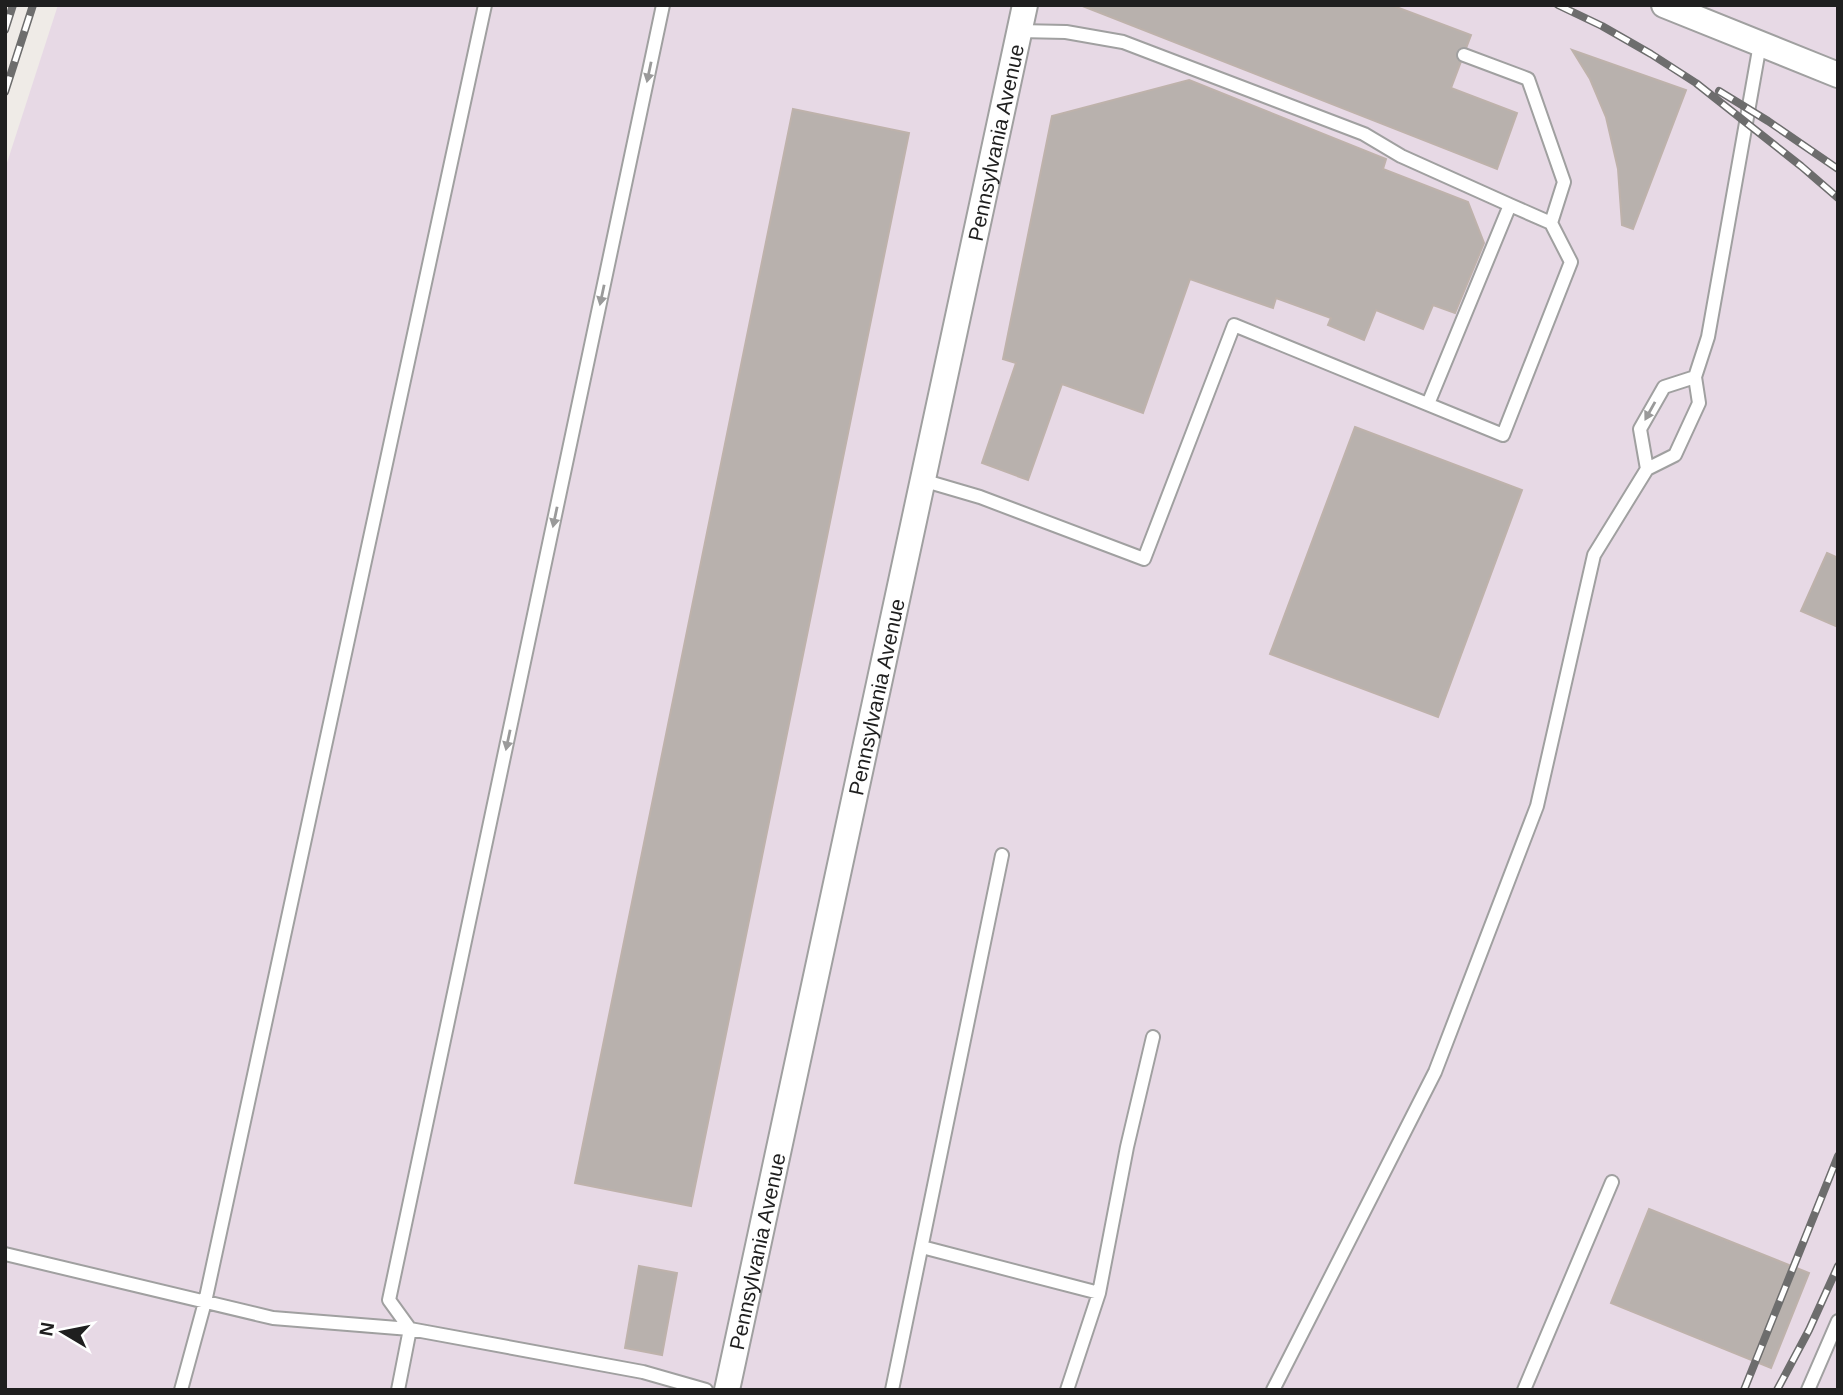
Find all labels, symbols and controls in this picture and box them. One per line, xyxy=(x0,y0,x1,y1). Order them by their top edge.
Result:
street label: Pennsylvania Avenue xyxy=(963,42,1028,243)
one-way arrow xyxy=(643,61,654,83)
one-way arrow xyxy=(596,284,607,306)
one-way arrow xyxy=(1644,402,1656,421)
one-way arrow xyxy=(549,506,560,528)
street label: Pennsylvania Avenue xyxy=(844,596,908,797)
one-way arrow xyxy=(502,729,513,751)
street label: Pennsylvania Avenue xyxy=(725,1151,789,1352)
north arrow xyxy=(28,1297,98,1367)
text: N xyxy=(35,1321,58,1338)

